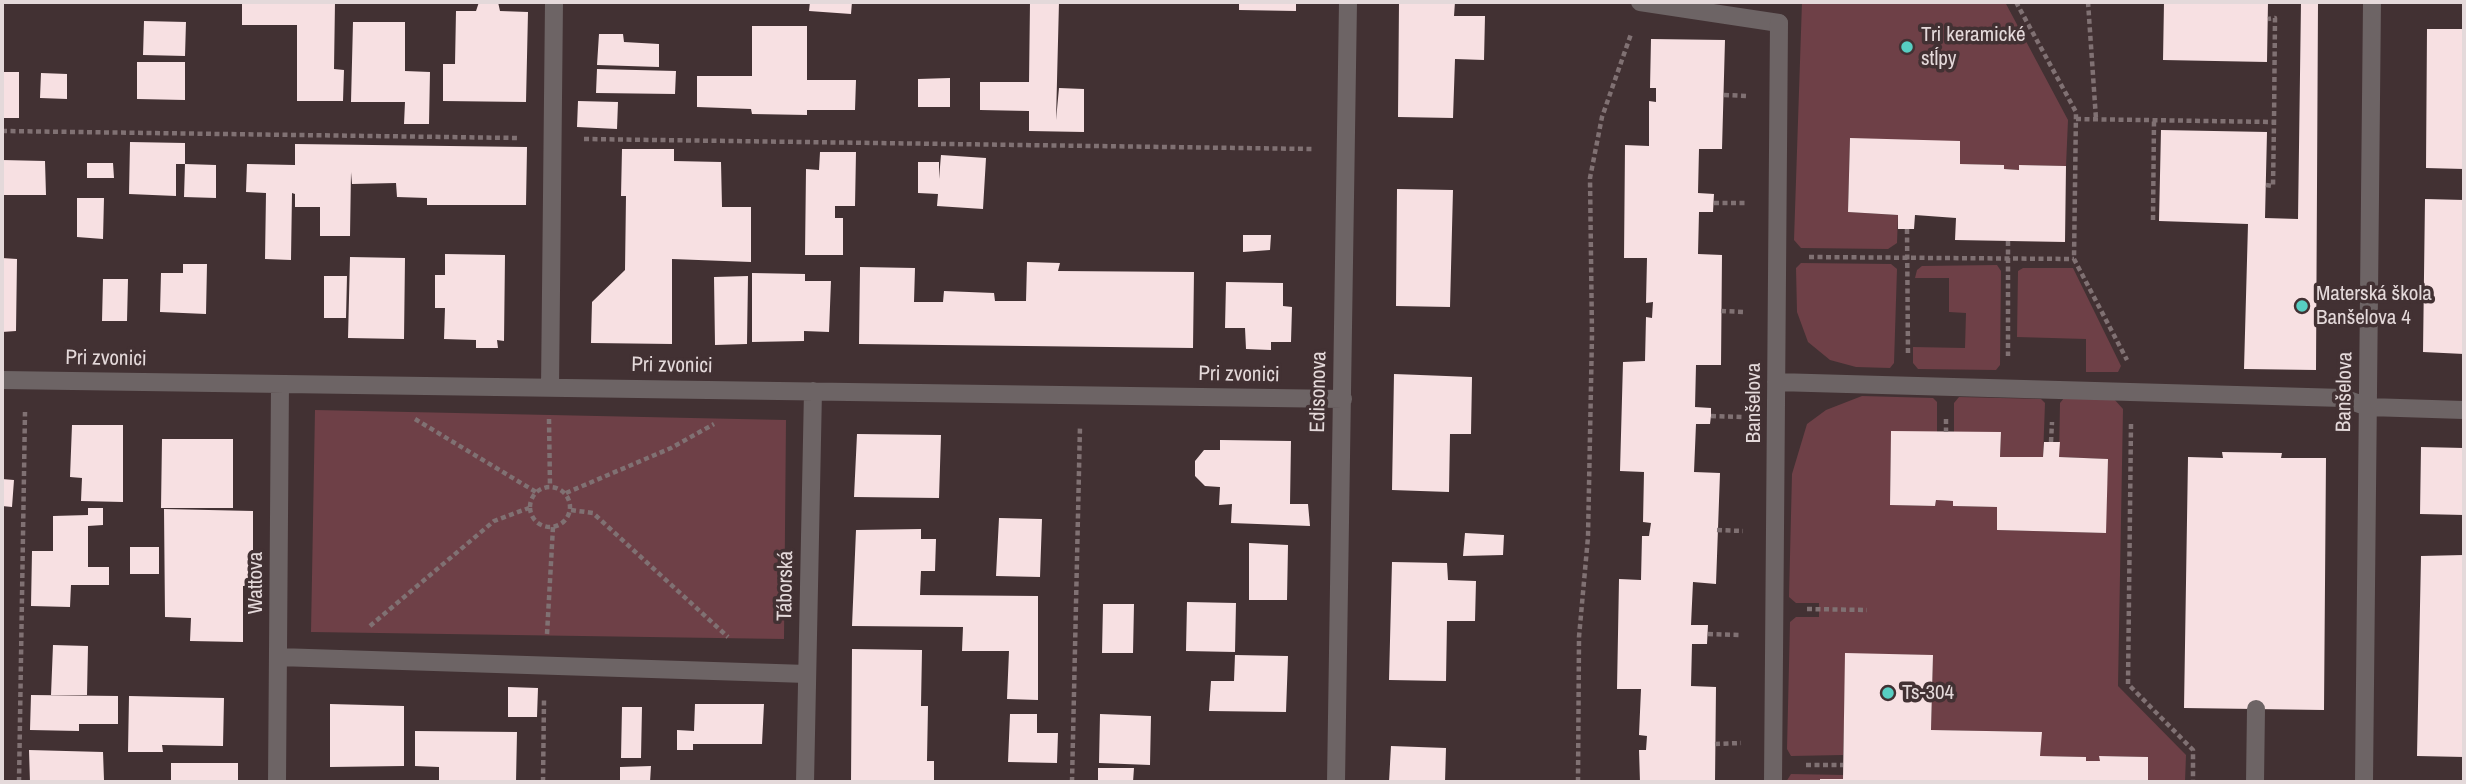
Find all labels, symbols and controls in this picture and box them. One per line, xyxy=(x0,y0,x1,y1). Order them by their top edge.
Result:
place label: Tri keramické stĺpy xyxy=(1921,22,2026,72)
marker: Tri keramické stĺpy xyxy=(1899,39,1915,55)
place label: Materská škola Banšelova 4 xyxy=(2316,281,2432,331)
marker: Materská škola Banšelova 4 xyxy=(2294,298,2310,314)
street label: Pri zvonici xyxy=(65,346,147,372)
street label: Edisonova xyxy=(1306,351,1332,433)
street label: Banšelova xyxy=(2332,352,2358,432)
street label: Pri zvonici xyxy=(631,353,713,379)
street label: Pri zvonici xyxy=(1198,362,1280,388)
street label: Banšelova xyxy=(1741,363,1767,443)
street label: Táborská xyxy=(773,551,799,621)
street label: Wattova xyxy=(243,552,269,614)
place label: Ts-304 xyxy=(1902,680,1954,706)
marker: Ts-304 xyxy=(1880,685,1896,701)

